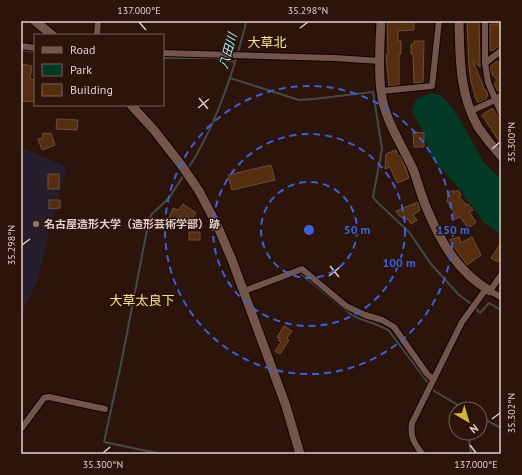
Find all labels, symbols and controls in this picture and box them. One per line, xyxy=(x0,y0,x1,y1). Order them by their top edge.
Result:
text: 137.000°E xyxy=(117,4,161,17)
text: 35.298°N xyxy=(288,4,328,17)
water label: 八田川 xyxy=(215,30,240,70)
legend xyxy=(34,34,164,106)
district label: 大草北 xyxy=(247,34,287,51)
text: Road xyxy=(70,42,95,57)
text: Park xyxy=(70,62,92,77)
text: Building xyxy=(70,82,113,97)
text: 35.300°N xyxy=(505,122,518,162)
place label: 名古屋造形大学（造形芸術学部）跡 xyxy=(44,217,220,231)
marker: 名古屋造形大学（造形芸術学部）跡 xyxy=(31,219,41,229)
text: 50 m xyxy=(344,222,370,237)
text: 150 m xyxy=(436,222,470,237)
centre of rings xyxy=(302,223,316,237)
text: 35.298°N xyxy=(5,225,18,265)
text: 100 m xyxy=(382,255,416,270)
district label: 大草太良下 xyxy=(109,292,175,309)
text: 35.302°N xyxy=(505,393,518,433)
north arrow xyxy=(448,401,488,441)
text: N xyxy=(467,421,481,437)
text: 35.300°N xyxy=(83,458,123,471)
text: 137.000°E xyxy=(454,458,498,471)

